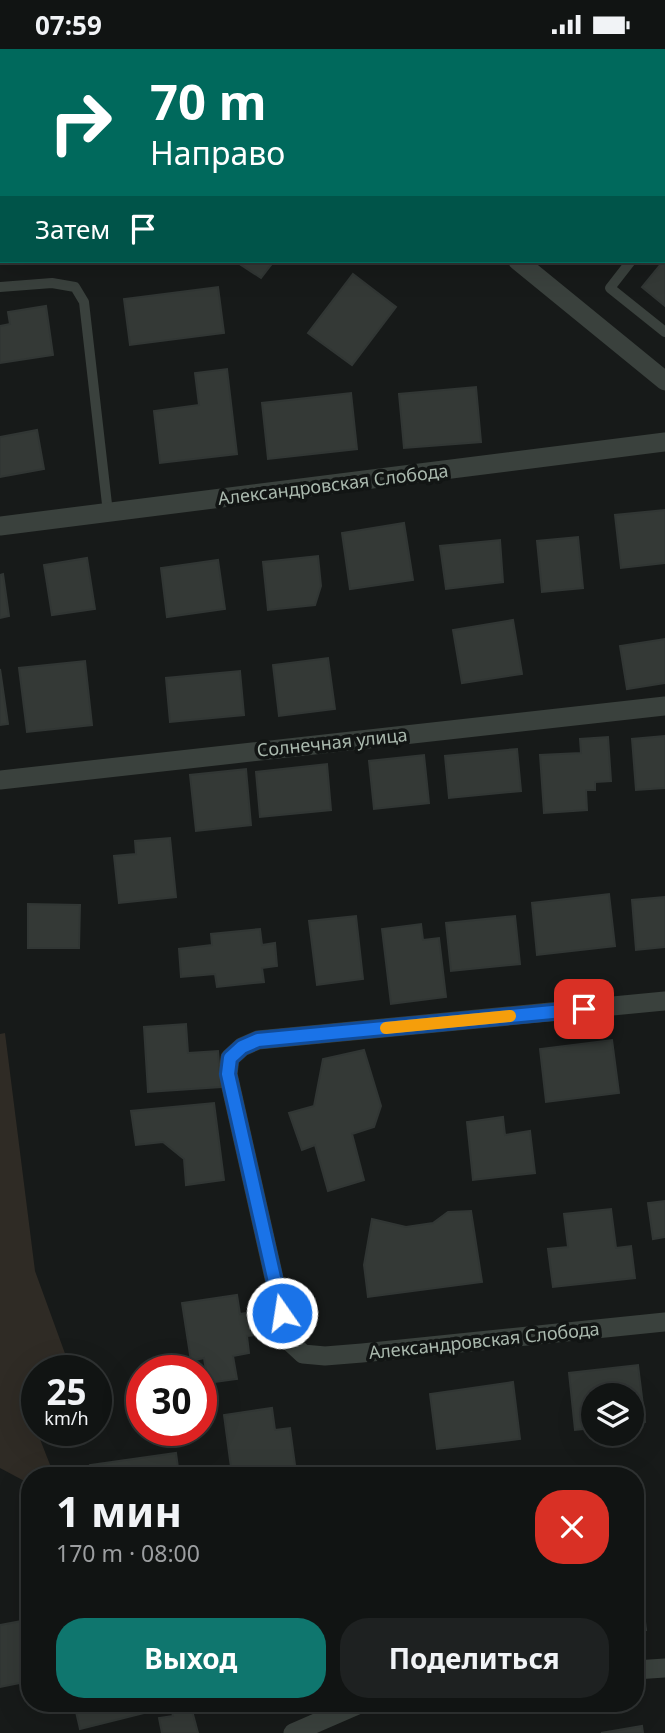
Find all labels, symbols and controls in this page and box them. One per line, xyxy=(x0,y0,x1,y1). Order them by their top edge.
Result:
text: 07:59 xyxy=(35,7,102,43)
text: 70 m xyxy=(150,68,267,134)
icon: right xyxy=(35,77,126,168)
text: Направо xyxy=(150,131,285,174)
icon: arrive xyxy=(124,210,162,248)
text: Затем xyxy=(35,211,110,247)
street label: Александровская Слобода xyxy=(216,458,450,510)
street label: Солнечная улица xyxy=(255,722,409,762)
pin xyxy=(554,979,614,1039)
icon: arrive xyxy=(565,990,603,1028)
position arrow xyxy=(245,1276,319,1350)
street label: Александровская Слобода xyxy=(367,1316,601,1364)
speed limit sign: 30 xyxy=(126,1355,217,1446)
text: 25 xyxy=(46,1368,87,1415)
map controls xyxy=(581,1383,644,1446)
button: layers xyxy=(581,1383,644,1446)
text: km/h xyxy=(44,1406,89,1430)
text: 1 мин xyxy=(56,1482,182,1539)
button: close xyxy=(535,1490,609,1564)
text: 170 m · 08:00 xyxy=(56,1537,200,1569)
button: Выход xyxy=(56,1618,326,1698)
button: Поделиться xyxy=(340,1618,609,1698)

